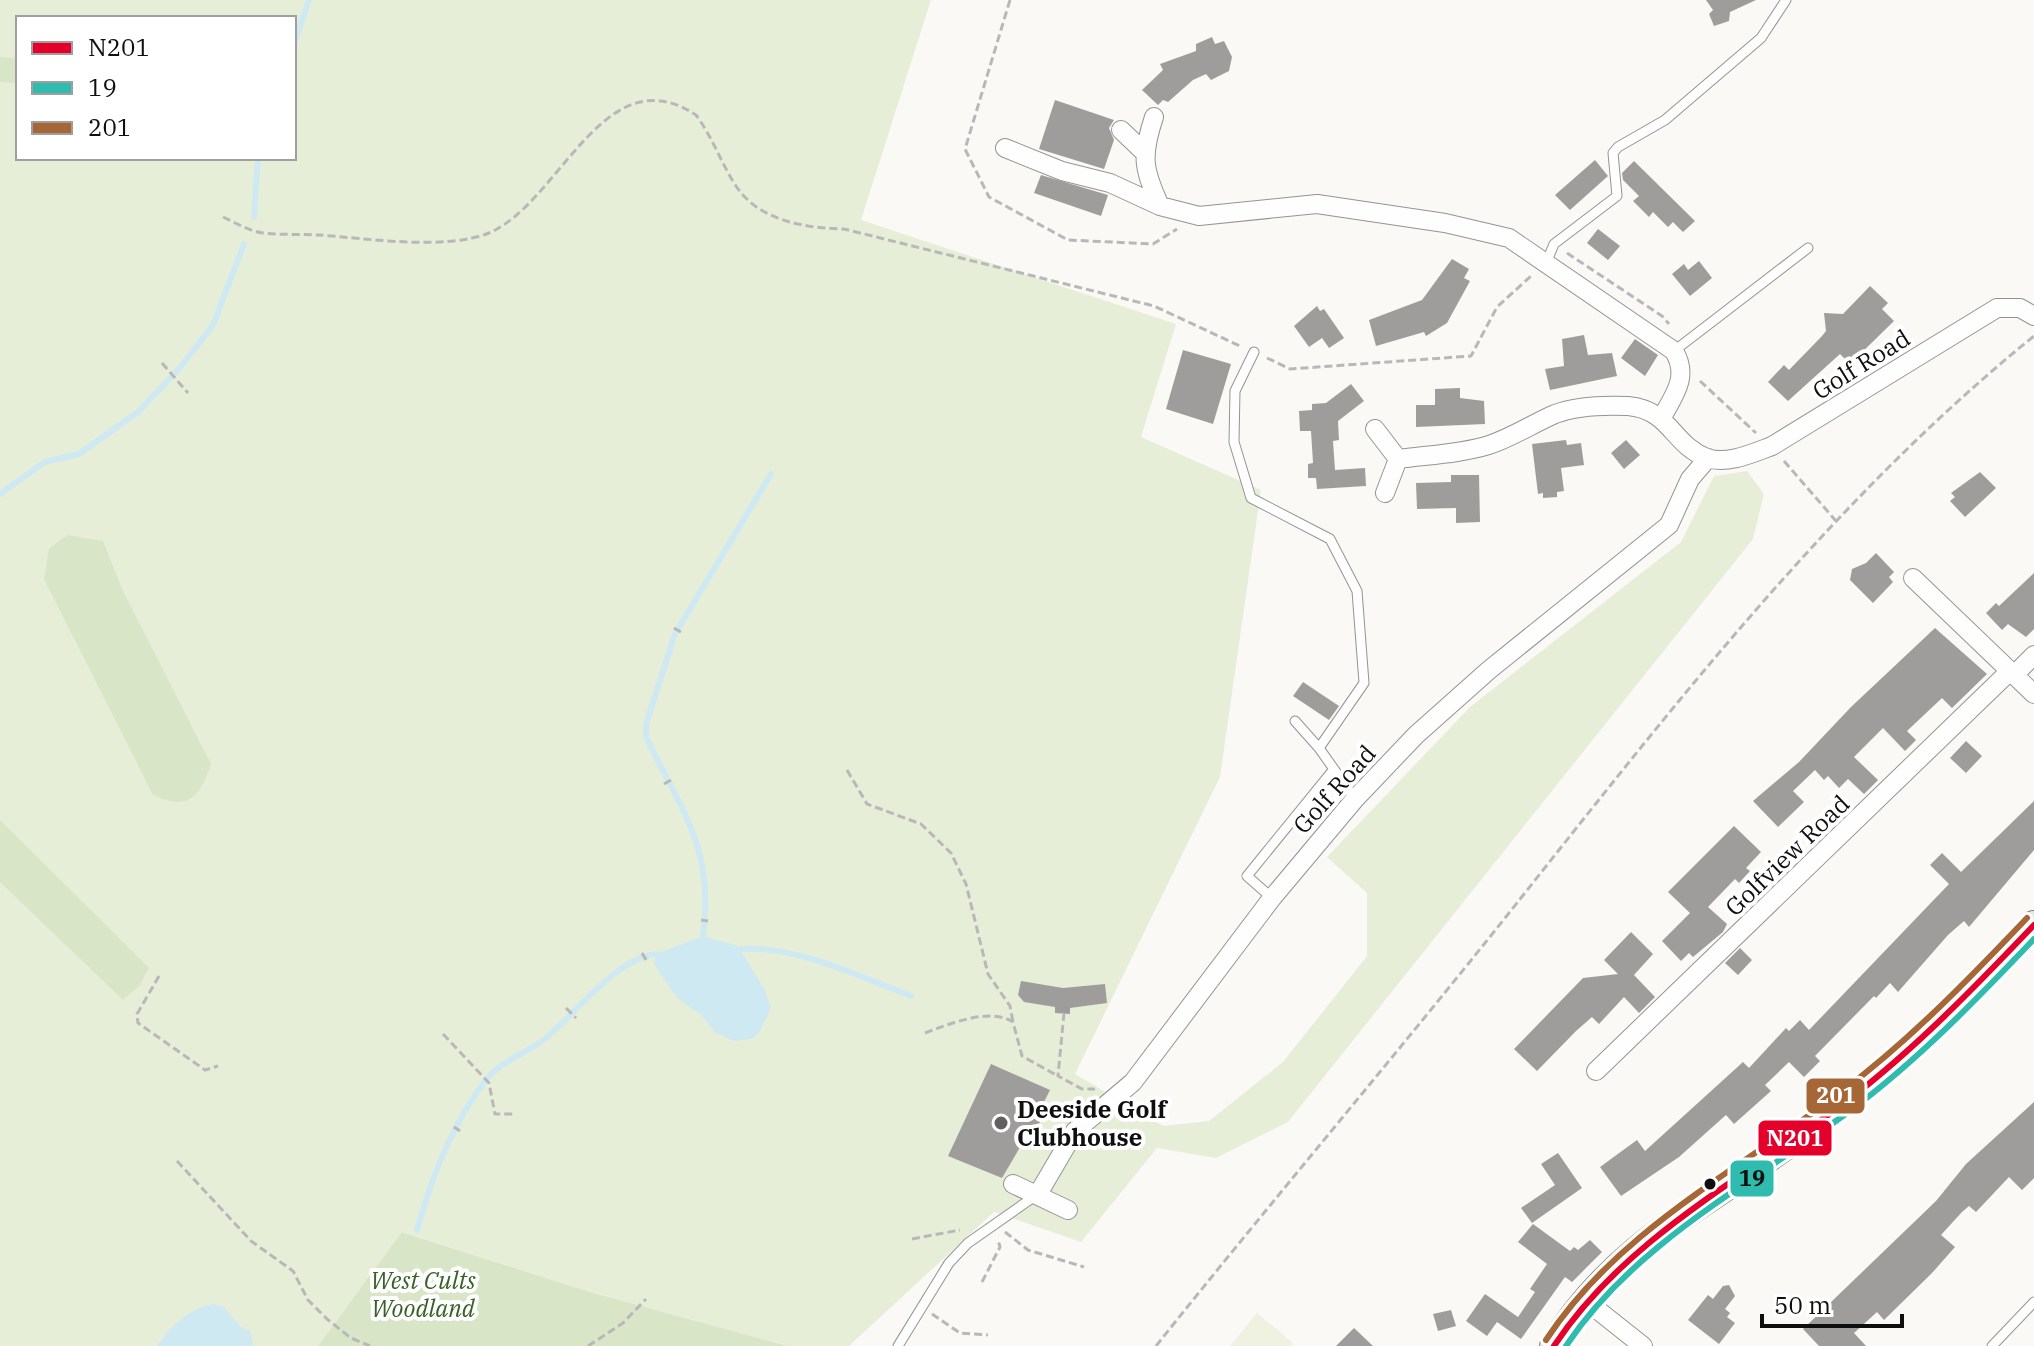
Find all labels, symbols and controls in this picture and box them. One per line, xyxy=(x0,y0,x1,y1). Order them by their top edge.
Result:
legend xyxy=(16,16,296,160)
text: N201 xyxy=(88,31,150,63)
text: 19 xyxy=(88,71,117,103)
text: 201 xyxy=(88,111,131,143)
street label: Golf Road xyxy=(1806,322,1916,406)
street label: Golf Road xyxy=(1286,738,1382,840)
street label: Golfview Road xyxy=(1718,788,1856,922)
line badge: 201 xyxy=(1805,1077,1866,1115)
text: 201 xyxy=(1816,1080,1856,1109)
place label: Deeside Golf Clubhouse xyxy=(1017,1093,1168,1153)
marker: Deeside Golf Clubhouse xyxy=(992,1114,1010,1132)
line badge: N201 xyxy=(1757,1119,1833,1157)
text: N201 xyxy=(1766,1123,1824,1152)
line badge: 19 xyxy=(1729,1159,1775,1198)
text: 19 xyxy=(1739,1163,1765,1192)
unlabelled marker xyxy=(1702,1176,1718,1192)
park label: West Cults Woodland xyxy=(370,1264,476,1324)
scale bar xyxy=(1762,1278,1902,1328)
text: 50 m xyxy=(1774,1289,1831,1321)

